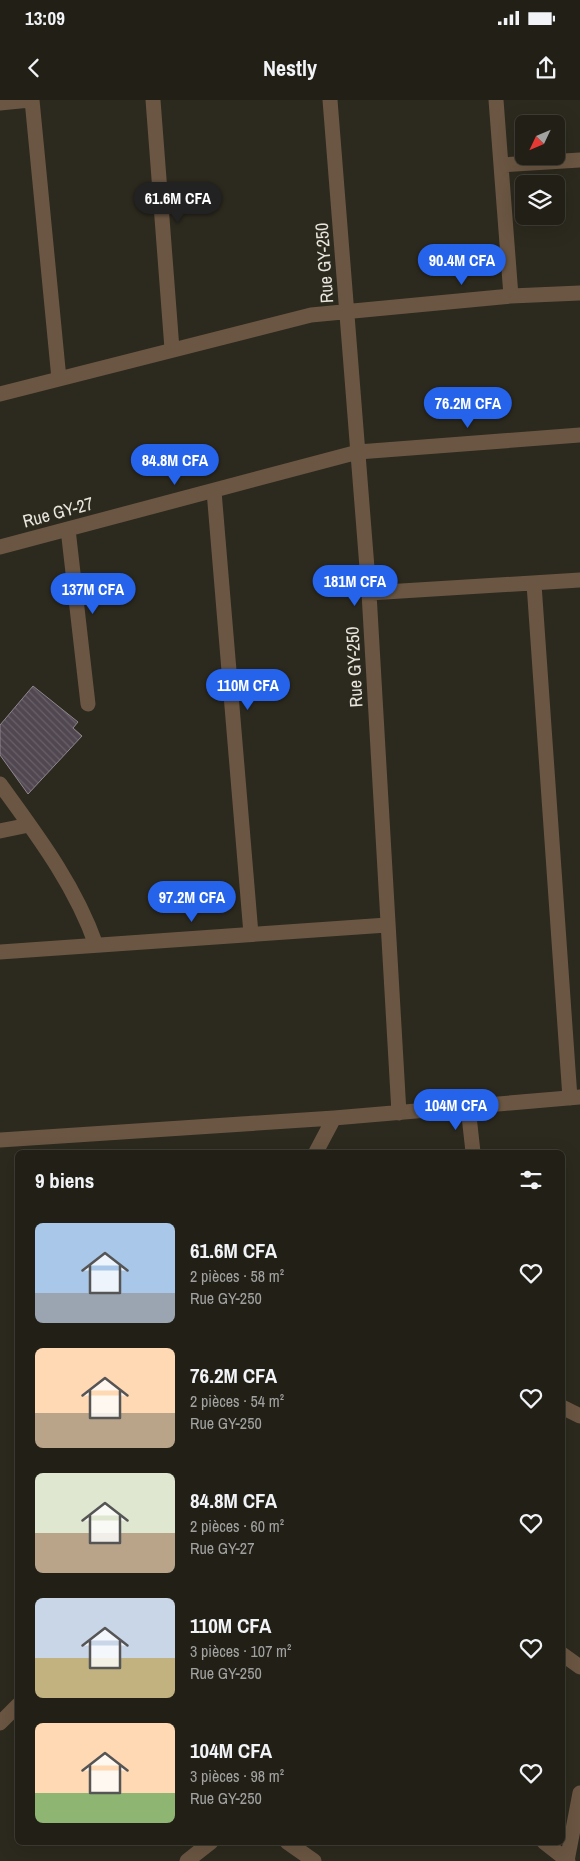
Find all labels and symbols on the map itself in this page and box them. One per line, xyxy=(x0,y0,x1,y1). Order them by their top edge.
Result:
north arrow xyxy=(515,115,565,165)
pin: 61.6M CFA xyxy=(121,182,235,224)
street label: Rue GY-250 xyxy=(309,222,339,304)
pin: 90.4M CFA xyxy=(405,244,519,286)
pin: 76.2M CFA xyxy=(411,386,525,429)
pin: 84.8M CFA xyxy=(118,444,232,486)
street label: Rue GY-27 xyxy=(20,491,96,533)
pin: 181M CFA xyxy=(303,564,407,607)
pin: 137M CFA xyxy=(41,572,145,615)
street label: Rue GY-250 xyxy=(339,626,369,708)
pin: 110M CFA xyxy=(196,668,300,711)
pin: 97.2M CFA xyxy=(135,880,249,923)
pin: 104M CFA xyxy=(404,1088,508,1131)

